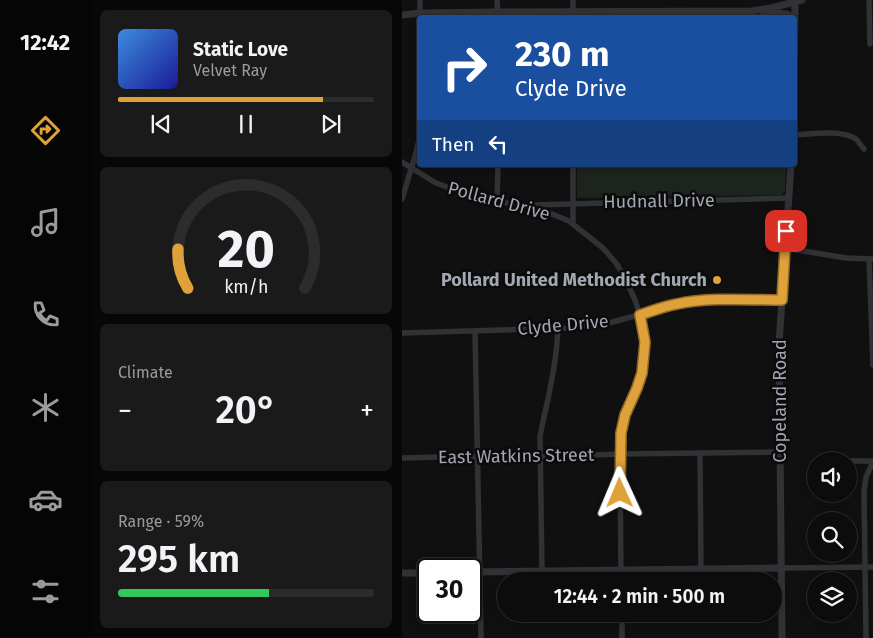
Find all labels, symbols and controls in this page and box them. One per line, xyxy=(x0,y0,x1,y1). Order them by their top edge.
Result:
text: 12:42 xyxy=(20,29,70,56)
text: 230 m xyxy=(515,33,609,75)
icon: right xyxy=(432,35,497,100)
text: Static Love xyxy=(193,38,288,61)
text: Velvet Ray xyxy=(193,61,267,80)
text: Clyde Drive xyxy=(515,75,627,102)
icon: previous xyxy=(147,110,175,138)
icon: pause xyxy=(232,110,260,138)
icon: next xyxy=(317,110,345,138)
icon: directions xyxy=(28,113,63,148)
icon: left xyxy=(484,130,512,158)
text: Then xyxy=(432,133,474,156)
street label: Pollard Drive xyxy=(446,177,552,225)
street label: Hudnall Drive xyxy=(603,189,715,213)
icon: music xyxy=(28,205,63,240)
pin xyxy=(765,210,807,252)
icon: arrive xyxy=(772,217,800,245)
text: 20 xyxy=(217,218,275,281)
place label: Pollard United Methodist Church xyxy=(441,269,707,291)
marker: Pollard United Methodist Church xyxy=(711,274,723,286)
text: km/h xyxy=(224,276,268,298)
icon: phone xyxy=(28,297,63,332)
street label: Clyde Drive xyxy=(517,310,609,340)
street label: Copeland Road xyxy=(769,339,791,463)
text: Climate xyxy=(118,363,173,382)
text: 20° xyxy=(215,387,277,433)
icon: climate xyxy=(28,390,63,425)
text: − xyxy=(118,394,132,427)
text: + xyxy=(360,394,374,427)
street label: East Watkins Street xyxy=(438,444,595,468)
map controls xyxy=(807,452,857,622)
button: sound xyxy=(807,452,857,502)
position arrow xyxy=(593,466,645,518)
icon: car xyxy=(28,482,63,517)
text: Range · 59% xyxy=(118,512,204,531)
button: search xyxy=(807,512,857,562)
text: 295 km xyxy=(118,536,240,582)
speed limit sign: 30 xyxy=(417,558,482,623)
button: layers xyxy=(807,572,857,622)
icon: filters xyxy=(28,574,63,609)
text: 12:44 · 2 min · 500 m xyxy=(554,585,725,608)

